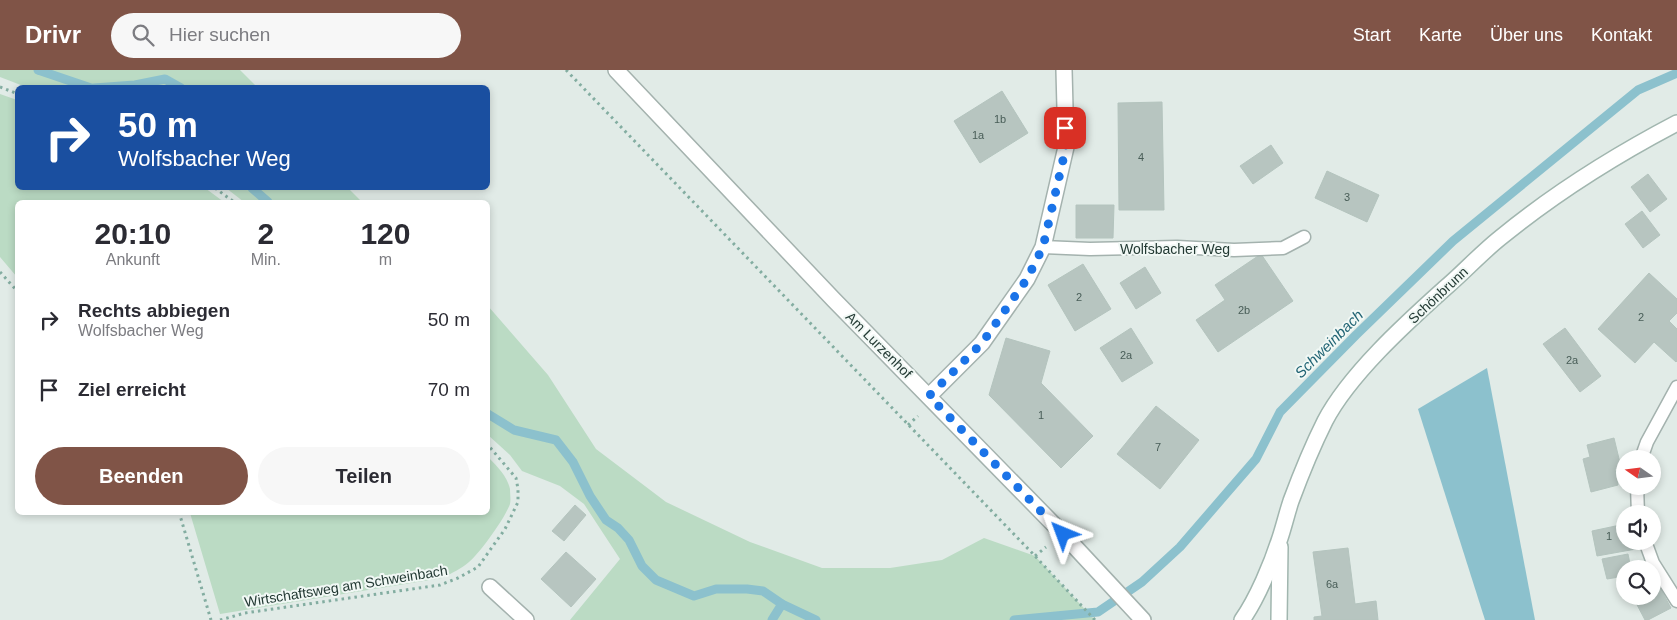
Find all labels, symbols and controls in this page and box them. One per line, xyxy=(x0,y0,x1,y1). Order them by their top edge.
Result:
search box xyxy=(111,13,461,58)
text: Drivr xyxy=(25,21,81,48)
icon: search xyxy=(129,21,157,49)
text: Hier suchen xyxy=(169,24,270,45)
text: Start xyxy=(1353,25,1391,45)
text: Karte xyxy=(1419,25,1462,45)
text: Über uns xyxy=(1490,25,1563,45)
text: Kontakt xyxy=(1591,25,1652,45)
icon: right xyxy=(35,105,100,170)
text: 50 m xyxy=(118,105,198,144)
pin xyxy=(1044,107,1086,149)
house number: 1b xyxy=(994,113,1006,125)
icon: arrive xyxy=(1051,114,1079,142)
house number: 1a xyxy=(972,129,985,141)
text: Wolfsbacher Weg xyxy=(118,146,291,171)
house number: 4 xyxy=(1138,151,1144,163)
house number: 3 xyxy=(1344,191,1350,203)
text: 20:10 xyxy=(94,217,171,250)
text: 2 xyxy=(257,217,274,250)
text: 120 xyxy=(360,217,410,250)
street label: Wolfsbacher Weg xyxy=(1120,241,1230,257)
text: Ankunft xyxy=(106,251,160,268)
text: Min. xyxy=(251,251,281,268)
text: m xyxy=(379,251,392,268)
street label: Schönbrunn xyxy=(1405,263,1471,327)
house number: 2 xyxy=(1076,291,1082,303)
text: Rechts abbiegen xyxy=(78,300,230,321)
house number: 2b xyxy=(1238,304,1250,316)
icon: right xyxy=(35,306,63,334)
water label: Schweinbach xyxy=(1291,306,1366,381)
text: 50 m xyxy=(428,309,470,330)
street label: Am Lurzenhof xyxy=(843,309,916,382)
house number: 2 xyxy=(1638,311,1644,323)
text: Wolfsbacher Weg xyxy=(78,322,204,339)
house number: 2a xyxy=(1120,349,1133,361)
house number: 2a xyxy=(1566,354,1579,366)
icon: arrive xyxy=(35,376,63,404)
text: Ziel erreicht xyxy=(78,379,186,400)
text: 70 m xyxy=(428,379,470,400)
house number: 1 xyxy=(1038,409,1044,421)
house number: 7 xyxy=(1155,441,1161,453)
button: Beenden xyxy=(35,447,248,505)
button: Teilen xyxy=(258,447,470,505)
north arrow xyxy=(1616,450,1661,495)
map controls xyxy=(1616,450,1661,605)
button: sound xyxy=(1616,505,1661,550)
position arrow xyxy=(1036,507,1088,559)
house number: 1 xyxy=(1606,530,1612,542)
button: search xyxy=(1616,560,1661,605)
street label: Wirtschaftsweg am Schweinbach xyxy=(243,562,449,610)
house number: 6a xyxy=(1326,578,1339,590)

